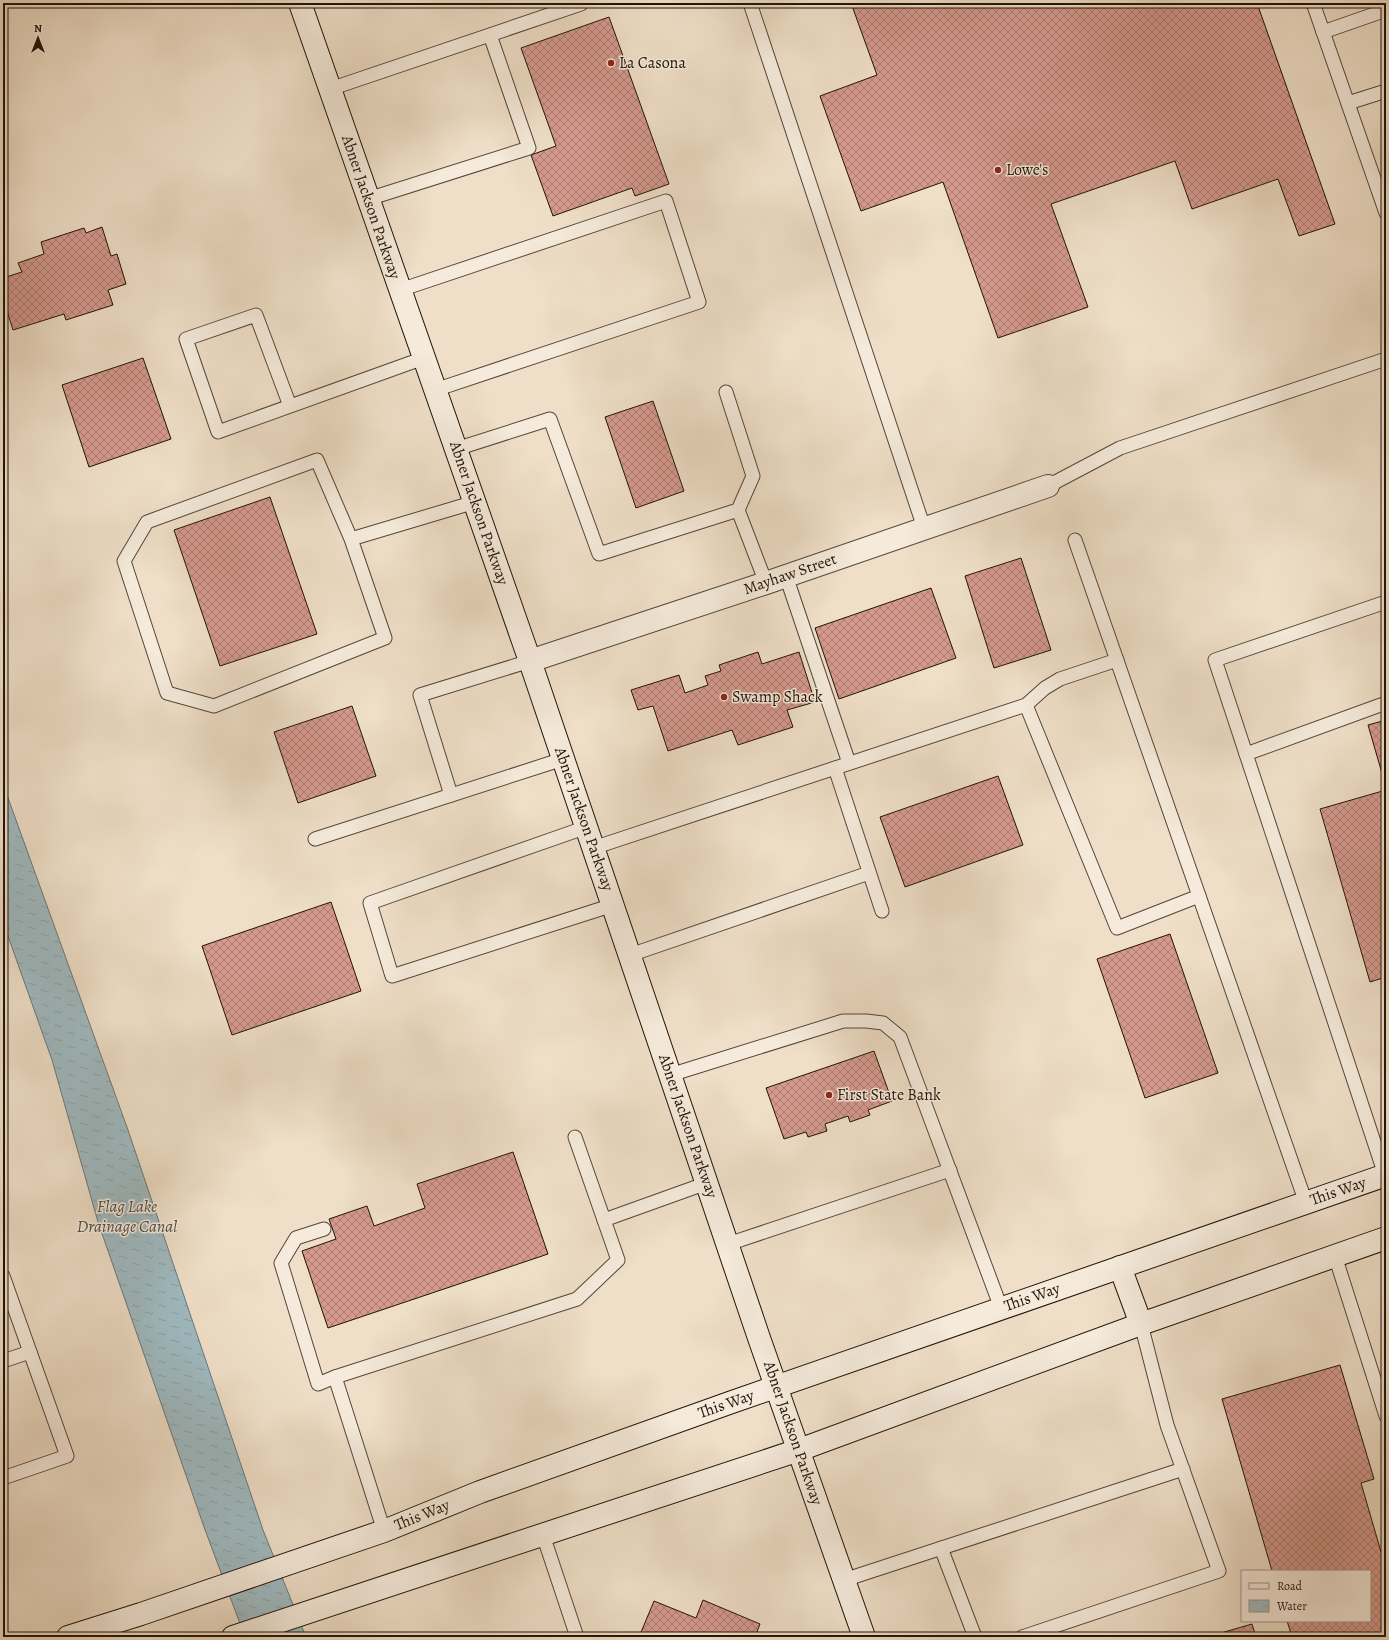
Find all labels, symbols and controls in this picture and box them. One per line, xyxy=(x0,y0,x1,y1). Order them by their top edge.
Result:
north arrow xyxy=(18,18,58,58)
text: N xyxy=(34,21,42,36)
place label: La Casona xyxy=(619,52,686,74)
marker: La Casona xyxy=(606,58,616,68)
street label: Abner Jackson Parkway xyxy=(336,131,406,283)
place label: Lowe's xyxy=(1006,159,1048,181)
marker: Lowe's xyxy=(993,165,1003,175)
street label: Abner Jackson Parkway xyxy=(444,437,514,589)
street label: Mayhaw Street xyxy=(740,548,840,600)
place label: Swamp Shack xyxy=(732,686,823,708)
marker: Swamp Shack xyxy=(719,692,729,702)
street label: Abner Jackson Parkway xyxy=(549,743,619,895)
street label: Abner Jackson Parkway xyxy=(653,1050,723,1202)
place label: First State Bank xyxy=(837,1084,941,1106)
marker: First State Bank xyxy=(824,1090,834,1100)
street label: This Way xyxy=(1307,1171,1370,1211)
water label: Flag Lake Drainage Canal xyxy=(77,1195,178,1238)
street label: This Way xyxy=(1001,1277,1064,1317)
street label: Abner Jackson Parkway xyxy=(758,1357,828,1509)
street label: This Way xyxy=(695,1384,758,1424)
street label: This Way xyxy=(391,1494,454,1536)
legend xyxy=(1241,1570,1371,1622)
text: Road xyxy=(1277,1578,1303,1594)
text: Water xyxy=(1276,1598,1307,1614)

